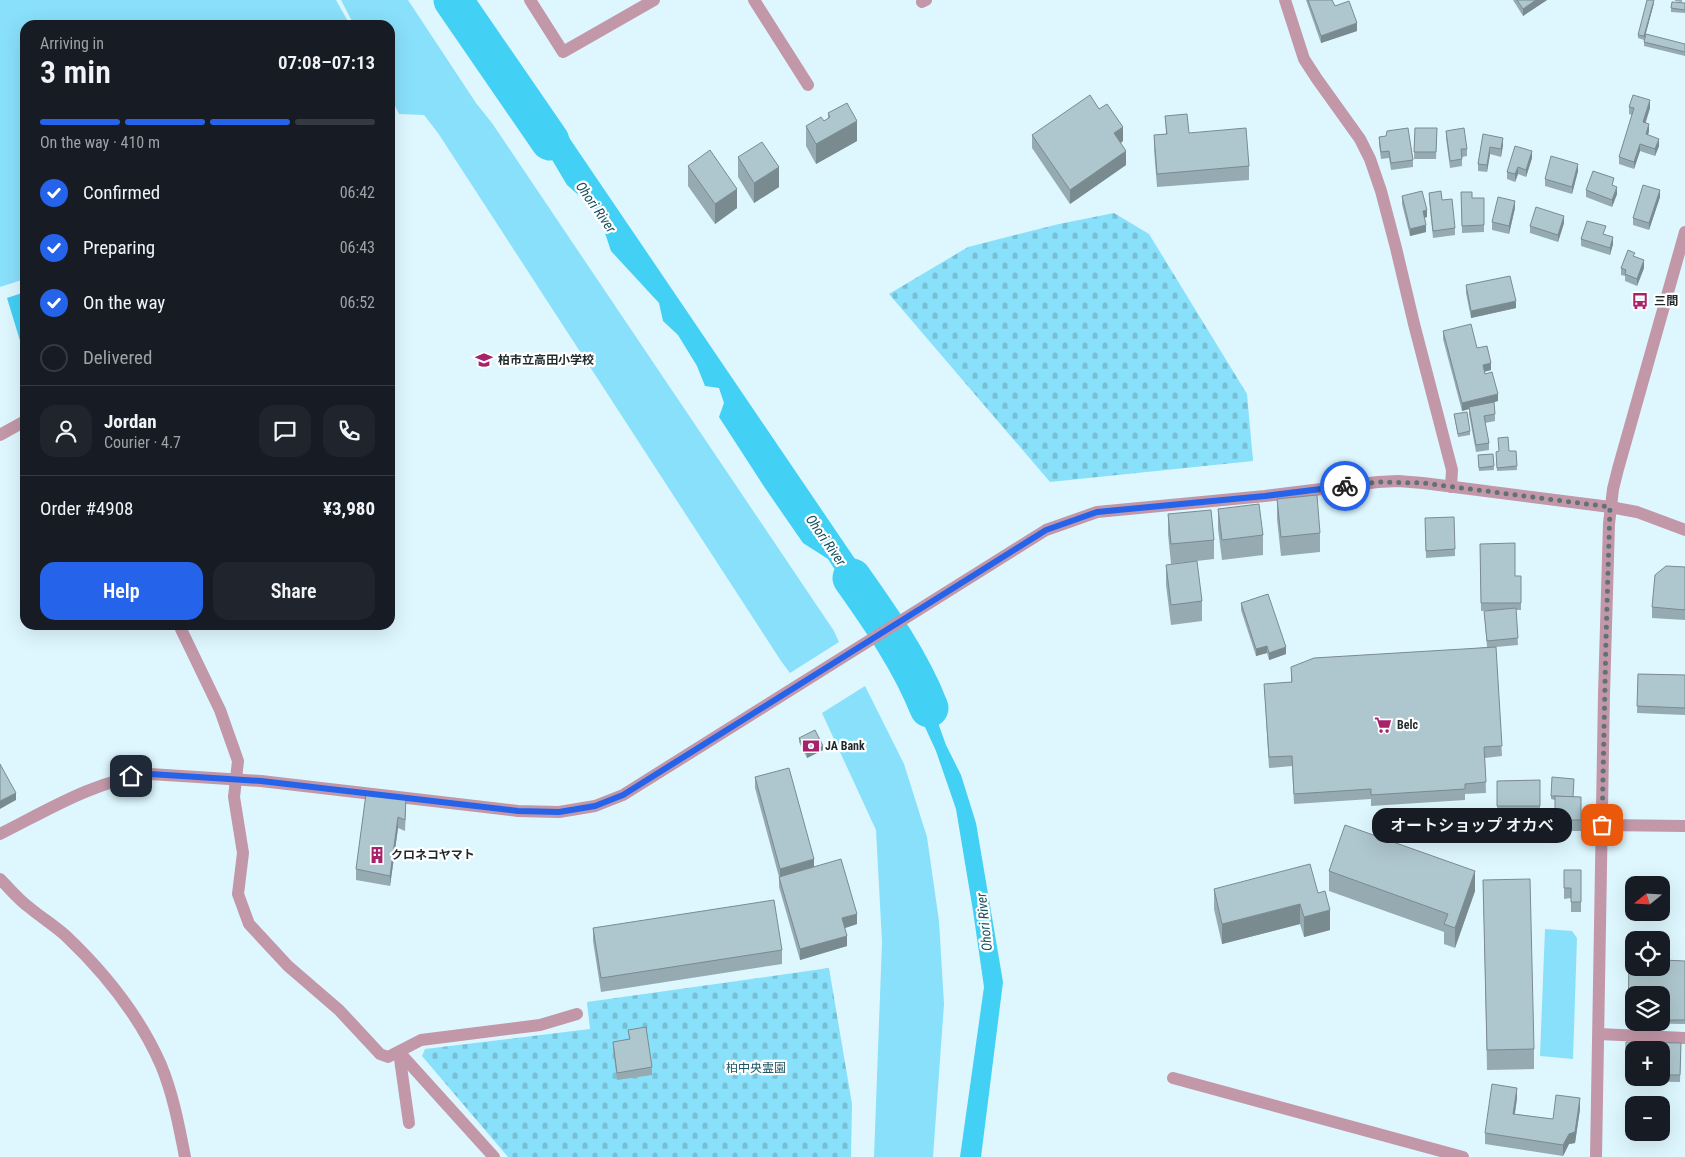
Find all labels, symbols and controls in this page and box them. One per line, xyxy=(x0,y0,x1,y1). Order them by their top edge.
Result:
text: Arriving in xyxy=(40,34,104,53)
text: 07:08–07:13 xyxy=(278,51,375,74)
text: 3 min xyxy=(40,53,111,91)
text: On the way · 410 m xyxy=(40,133,160,152)
water label: Ohori River xyxy=(573,178,620,236)
icon: check xyxy=(40,179,68,207)
text: Confirmed xyxy=(83,181,160,204)
text: 06:42 xyxy=(340,183,375,202)
icon: check xyxy=(40,234,68,262)
text: Preparing xyxy=(83,236,155,259)
text: 06:43 xyxy=(340,238,375,257)
icon: check xyxy=(40,289,68,317)
text: On the way xyxy=(83,291,165,314)
bus stop icon: 三間 xyxy=(1630,291,1650,311)
text: 06:52 xyxy=(340,293,375,312)
place label: 三間 xyxy=(1654,294,1678,308)
text: Delivered xyxy=(83,346,152,369)
school or university icon: 柏市立高田小学校 xyxy=(474,350,494,370)
place label: 柏市立高田小学校 xyxy=(498,353,594,367)
button: person xyxy=(40,405,92,457)
button: chat xyxy=(259,405,311,457)
button: phone xyxy=(323,405,375,457)
text: Jordan xyxy=(104,410,157,433)
text: Courier · 4.7 xyxy=(104,433,181,452)
courier xyxy=(1320,461,1370,511)
icon: bike xyxy=(1331,472,1359,500)
text: Order #4908 xyxy=(40,497,133,520)
text: ¥3,980 xyxy=(323,497,375,520)
water label: Ohori River xyxy=(803,511,850,569)
button: Help xyxy=(40,562,203,620)
button: Share xyxy=(213,562,375,620)
supermarket icon: Belc xyxy=(1373,715,1393,735)
place label: Belc xyxy=(1397,718,1418,732)
bank icon: JA Bank xyxy=(801,736,821,756)
place label: JA Bank xyxy=(825,739,865,753)
pin xyxy=(110,755,152,797)
icon: home xyxy=(117,762,145,790)
pin xyxy=(1581,804,1623,846)
callout: オートショップ オカベ xyxy=(1372,808,1572,842)
icon: bag xyxy=(1588,811,1616,839)
text: オートショップ オカベ xyxy=(1390,816,1554,835)
building icon: クロネコヤマト xyxy=(367,845,387,865)
place label: クロネコヤマト xyxy=(391,848,475,862)
north arrow xyxy=(1625,876,1670,921)
map controls xyxy=(1625,876,1670,1141)
water label: Ohori River xyxy=(973,891,995,952)
button: locate xyxy=(1625,931,1670,976)
button: layers xyxy=(1625,986,1670,1031)
button: + xyxy=(1625,1041,1670,1086)
park label: 柏中央霊園 xyxy=(726,1061,786,1075)
button: − xyxy=(1625,1096,1670,1141)

